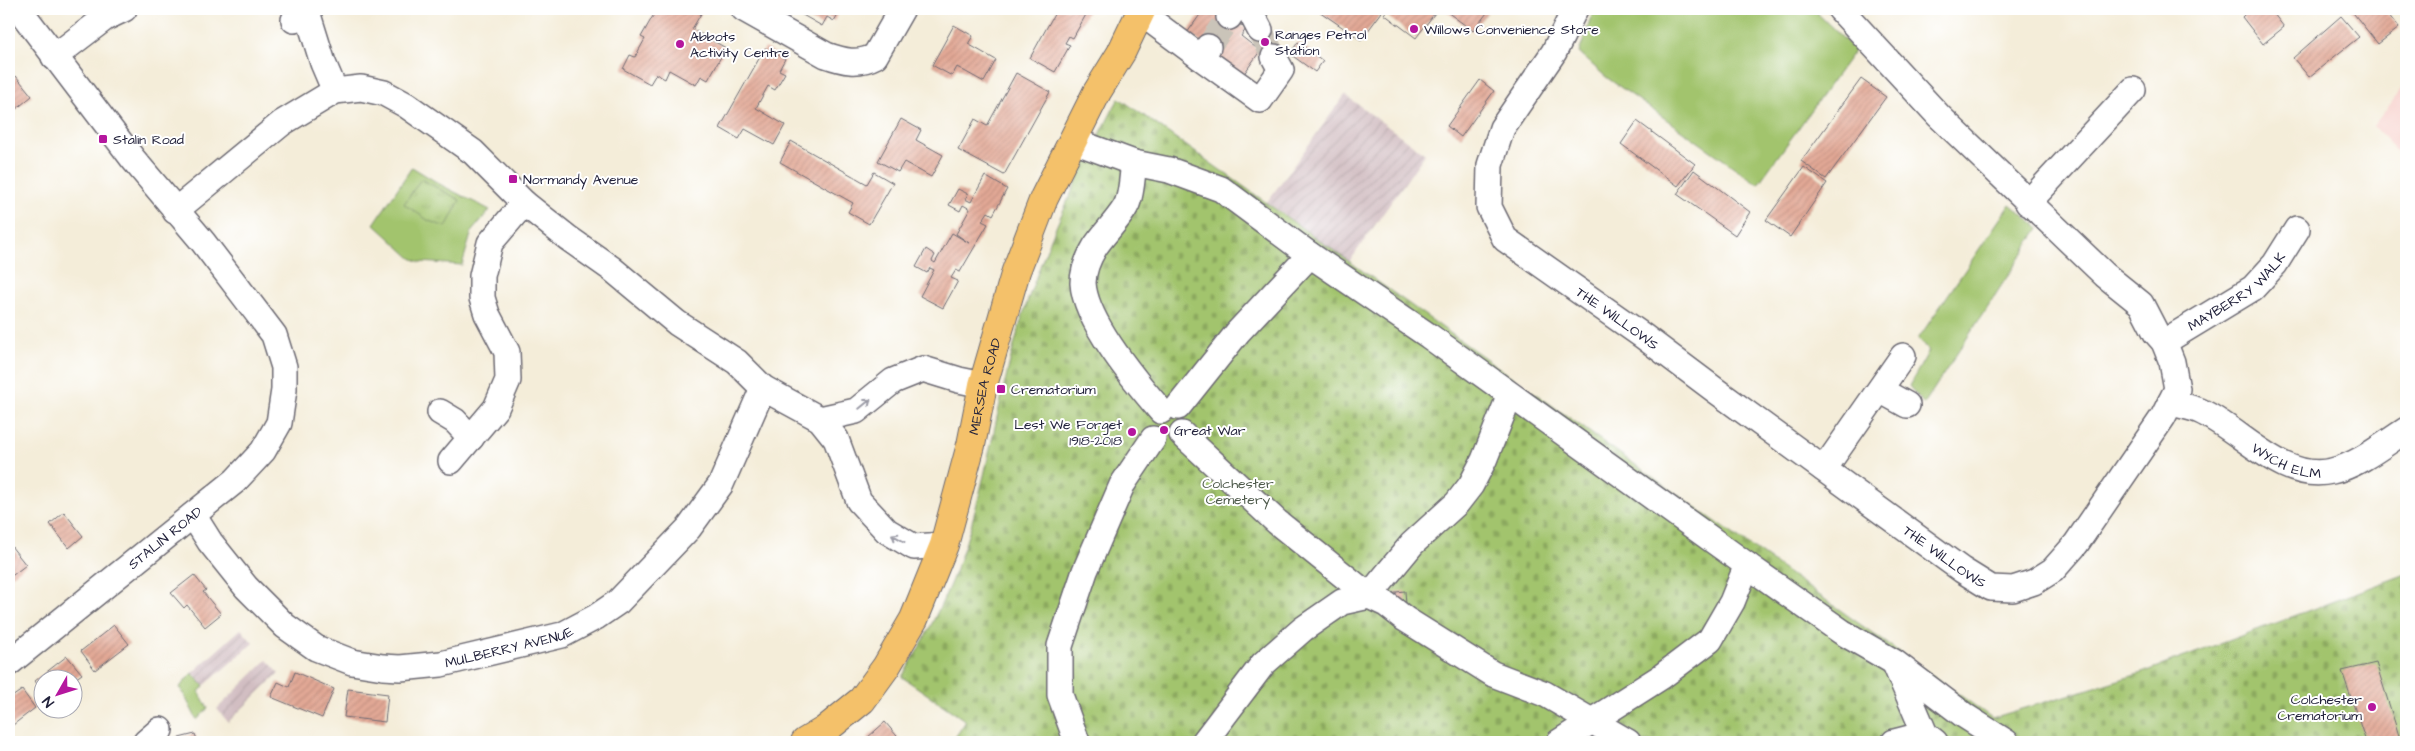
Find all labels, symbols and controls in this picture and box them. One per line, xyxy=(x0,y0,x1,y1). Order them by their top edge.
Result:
place label: Willows Convenience Store xyxy=(1424,20,1599,40)
marker: Willows Convenience Store xyxy=(1408,23,1420,35)
place label: Ranges Petrol Station xyxy=(1275,25,1367,61)
place label: Abbots Activity Centre xyxy=(690,27,790,63)
marker: Ranges Petrol Station xyxy=(1259,36,1271,48)
marker: Abbots Activity Centre xyxy=(674,38,686,50)
place label: Stalin Road xyxy=(113,130,184,150)
marker: Stalin Road xyxy=(97,133,109,145)
place label: Normandy Avenue xyxy=(523,170,639,190)
marker: Normandy Avenue xyxy=(507,173,519,185)
street label: MAYBERRY WALK xyxy=(2184,248,2291,336)
street label: THE WILLOWS xyxy=(1571,283,1662,355)
street label: MERSEA ROAD xyxy=(964,336,1007,437)
place label: Crematorium xyxy=(1011,380,1096,400)
marker: Crematorium xyxy=(995,383,1007,395)
one-way arrow xyxy=(859,398,872,409)
place label: Lest We Forget 1918-2018 xyxy=(1014,415,1122,451)
place label: Great War xyxy=(1174,421,1246,441)
marker: Great War xyxy=(1158,424,1170,436)
marker: Lest We Forget 1918-2018 xyxy=(1126,426,1138,438)
street label: WYCH ELM xyxy=(2247,439,2322,484)
park label: Colchester Cemetery xyxy=(1202,474,1274,510)
street label: STALIN ROAD xyxy=(124,502,207,574)
street label: THE WILLOWS xyxy=(1898,521,1989,593)
one-way arrow xyxy=(891,533,906,543)
street label: MULBERRY AVENUE xyxy=(443,621,578,674)
north arrow xyxy=(32,668,82,718)
place label: Colchester Crematorium xyxy=(2277,690,2362,726)
text: N xyxy=(38,692,59,711)
marker: Colchester Crematorium xyxy=(2366,701,2378,713)

